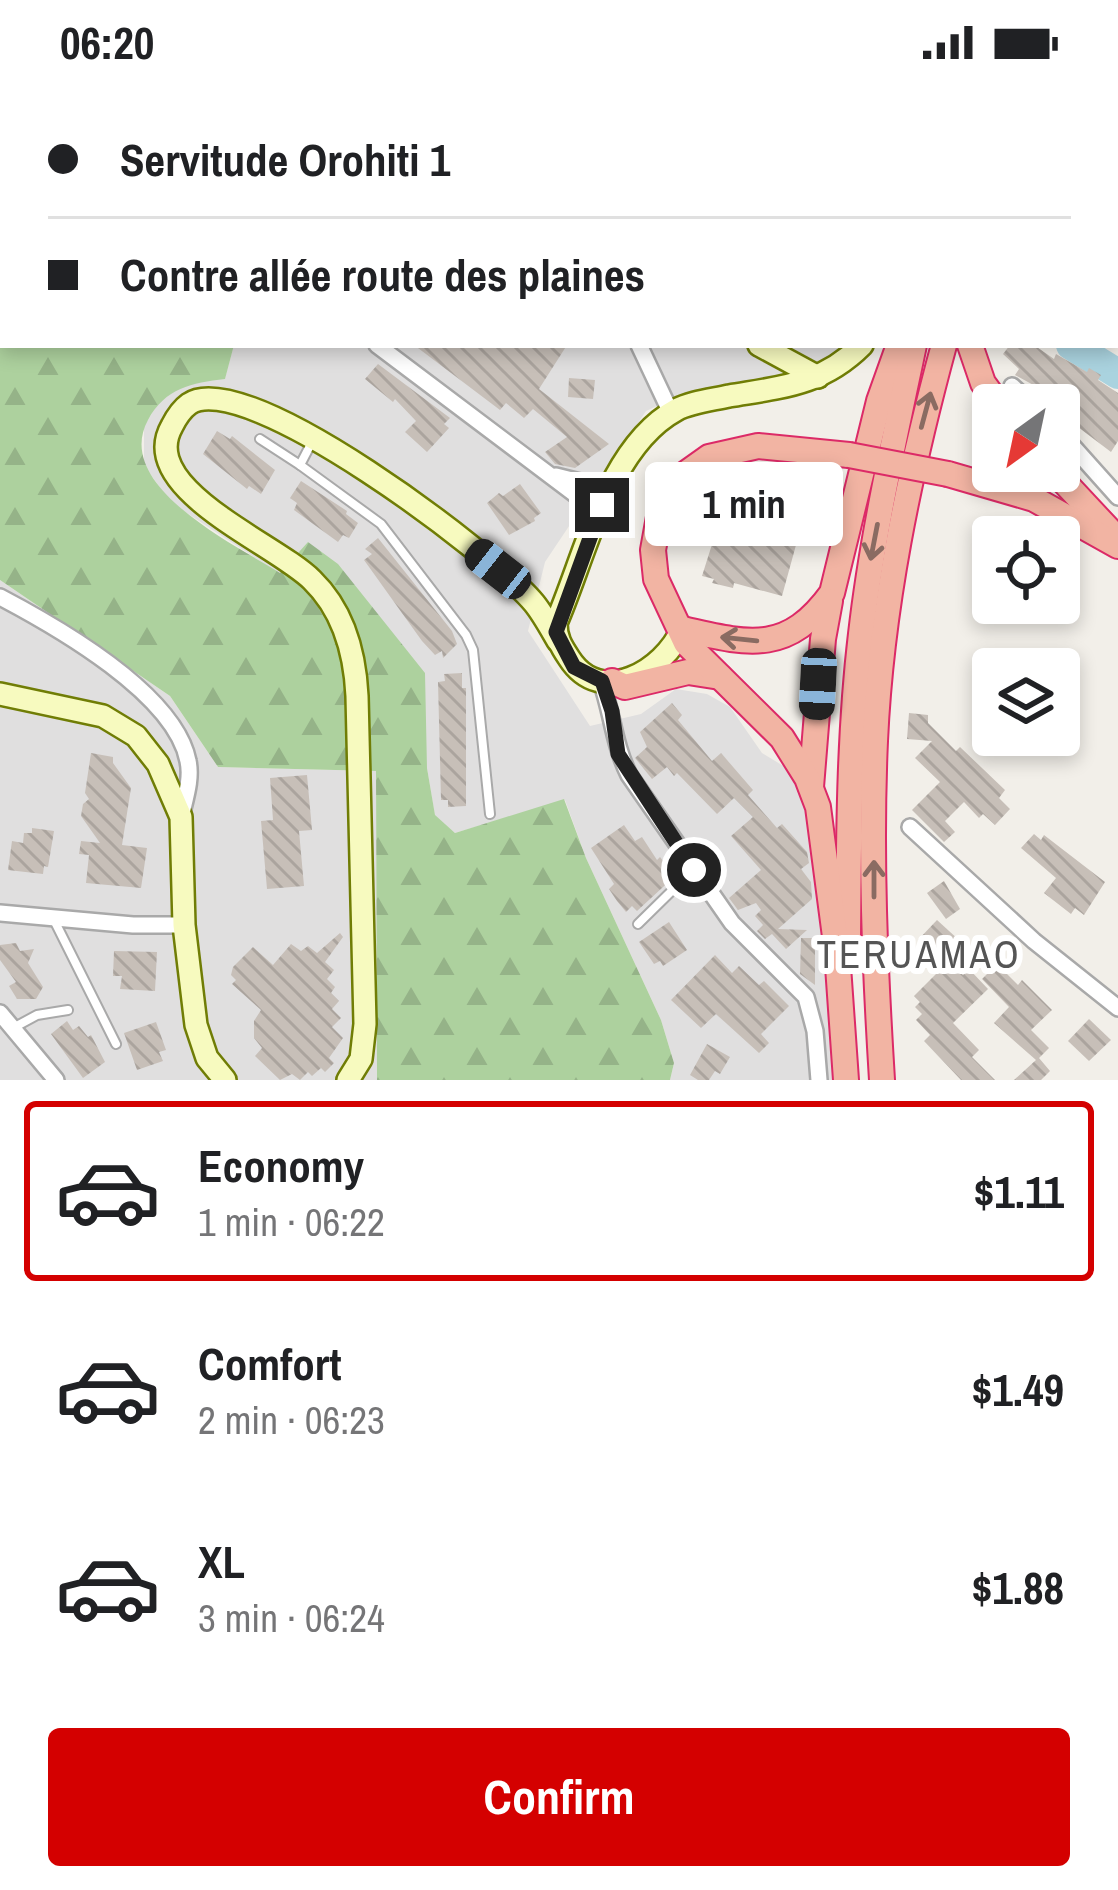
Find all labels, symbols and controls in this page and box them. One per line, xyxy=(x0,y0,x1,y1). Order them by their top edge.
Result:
text: 06:20 xyxy=(60,12,154,73)
text: Servitude Orohiti 1 xyxy=(120,129,450,190)
text: Contre allée route des plaines xyxy=(120,244,645,305)
north arrow xyxy=(972,384,1080,492)
map controls xyxy=(972,384,1080,756)
one-way arrow xyxy=(917,391,939,429)
callout: 1 min xyxy=(644,463,842,547)
route end xyxy=(575,478,629,532)
text: 1 min xyxy=(702,478,786,530)
button: locate xyxy=(972,516,1080,624)
one-way arrow xyxy=(862,522,884,561)
car xyxy=(459,533,537,605)
one-way arrow xyxy=(720,627,759,650)
car xyxy=(798,647,838,721)
button: layers xyxy=(972,648,1080,756)
route start xyxy=(667,843,721,897)
one-way arrow xyxy=(863,860,885,899)
district label: TERUAMAO xyxy=(816,928,1022,980)
text: Economy xyxy=(198,1135,364,1196)
icon: car xyxy=(54,1137,162,1245)
text: $1.11 xyxy=(974,1161,1064,1222)
text: 1 min · 06:22 xyxy=(198,1196,385,1248)
text: Comfort xyxy=(198,1333,341,1394)
icon: car xyxy=(54,1335,162,1443)
text: $1.49 xyxy=(972,1359,1064,1420)
text: 2 min · 06:23 xyxy=(198,1394,385,1446)
text: XL xyxy=(198,1531,245,1592)
icon: car xyxy=(54,1533,162,1641)
text: $1.88 xyxy=(972,1557,1064,1618)
text: 3 min · 06:24 xyxy=(198,1592,385,1644)
button: Confirm xyxy=(48,1728,1070,1866)

